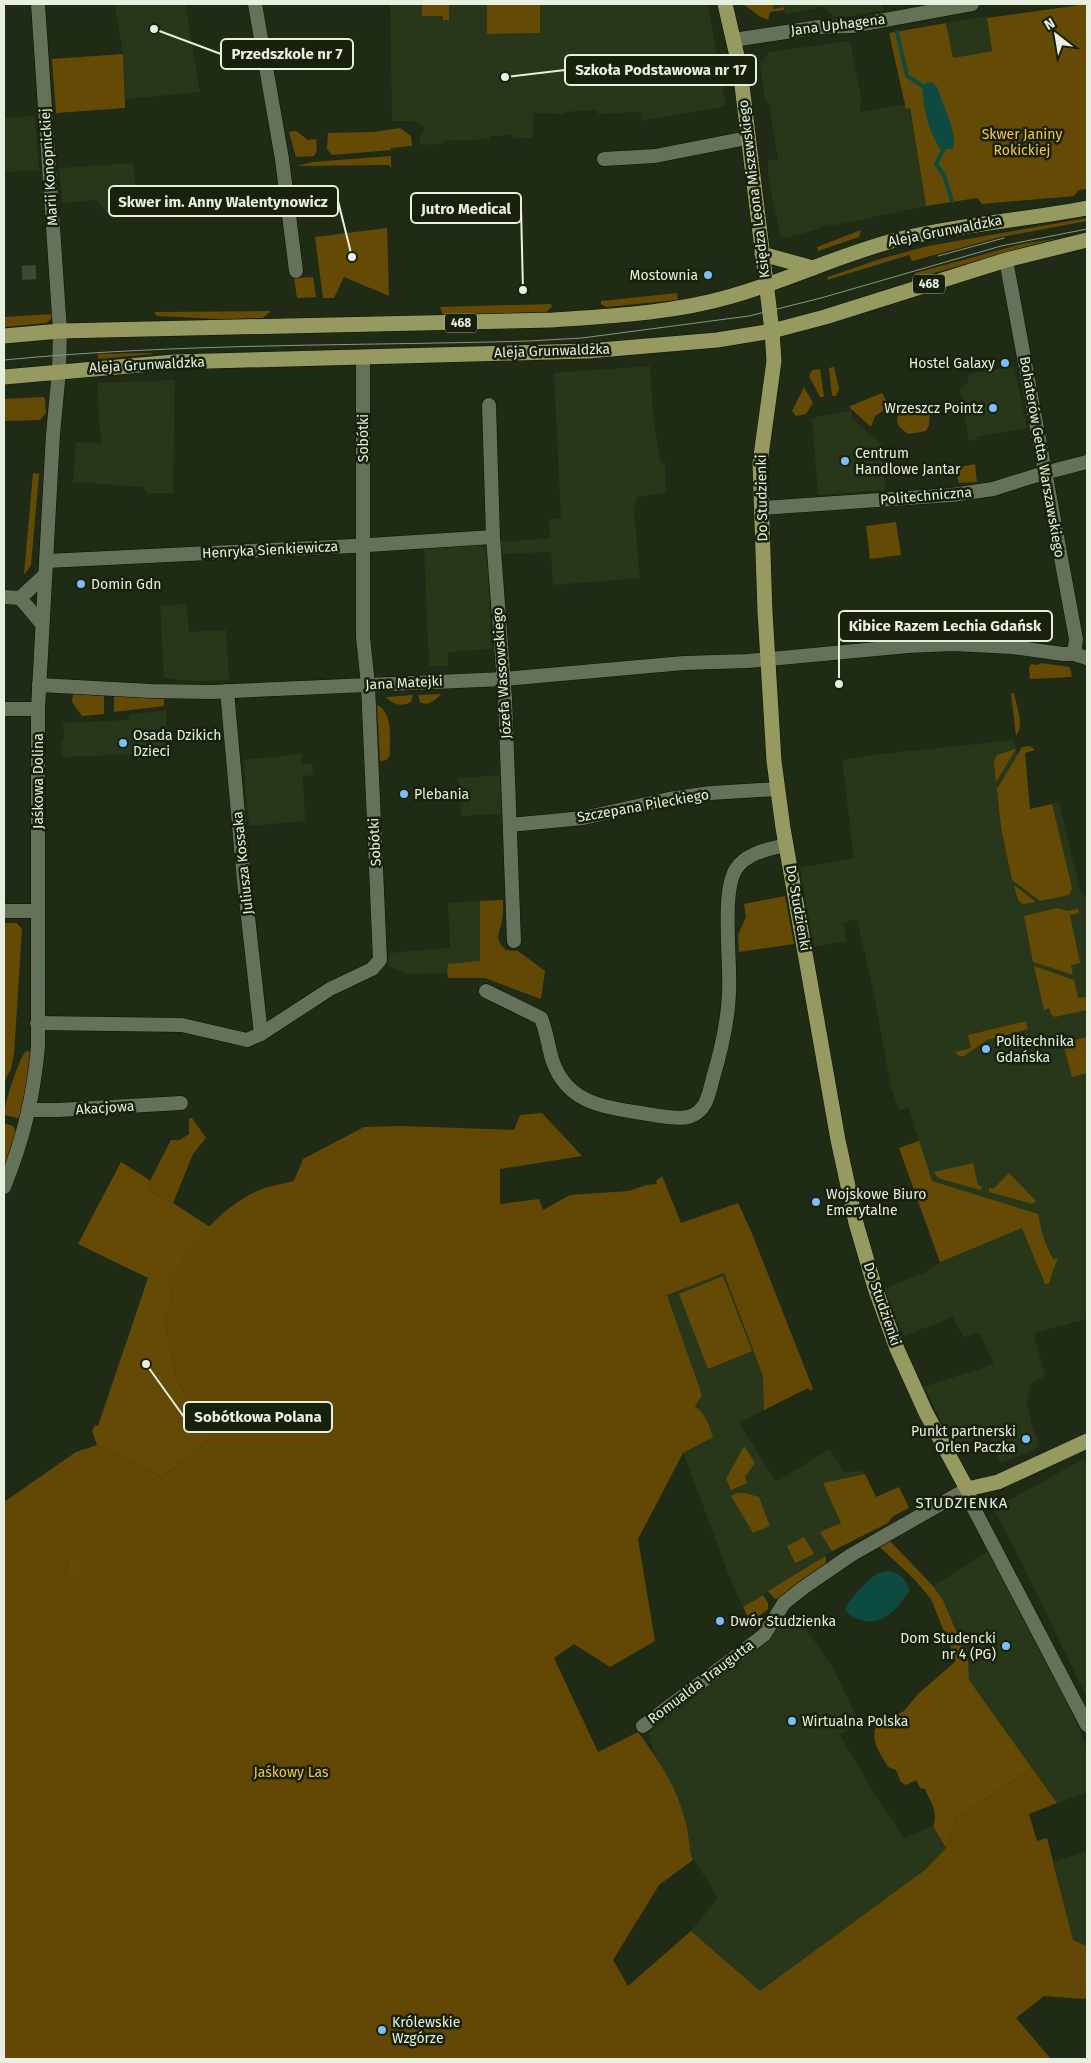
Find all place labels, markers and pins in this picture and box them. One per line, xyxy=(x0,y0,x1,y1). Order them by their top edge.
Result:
callout: Przedszkole nr 7 xyxy=(221,39,353,69)
callout: Szkoła Podstawowa nr 17 xyxy=(565,55,756,85)
callout: Skwer im. Anny Walentynowicz xyxy=(109,186,338,216)
callout: Jutro Medical xyxy=(411,193,521,223)
place label: Mostownia xyxy=(630,267,698,284)
marker: Mostownia xyxy=(702,269,714,281)
place label: Hostel Galaxy xyxy=(909,355,995,372)
marker: Hostel Galaxy xyxy=(999,357,1011,369)
place label: Wrzeszcz Pointz xyxy=(884,400,983,417)
marker: Wrzeszcz Pointz xyxy=(987,402,999,414)
place label: Centrum Handlowe Jantar xyxy=(855,445,961,478)
marker: Centrum Handlowe Jantar xyxy=(839,455,851,467)
place label: Domin Gdn xyxy=(91,576,161,593)
marker: Domin Gdn xyxy=(75,578,87,590)
callout: Kibice Razem Lechia Gdańsk xyxy=(839,611,1052,641)
place label: Osada Dzikich Dzieci xyxy=(133,727,221,760)
marker: Osada Dzikich Dzieci xyxy=(117,737,129,749)
place label: Plebania xyxy=(414,786,469,803)
marker: Plebania xyxy=(398,788,410,800)
place label: Politechnika Gdańska xyxy=(996,1033,1074,1066)
marker: Politechnika Gdańska xyxy=(980,1043,992,1055)
place label: Wojskowe Biuro Emerytalne xyxy=(826,1186,926,1219)
marker: Wojskowe Biuro Emerytalne xyxy=(810,1196,822,1208)
callout: Sobótkowa Polana xyxy=(184,1402,332,1432)
place label: Punkt partnerski Orlen Paczka xyxy=(911,1423,1016,1456)
marker: Punkt partnerski Orlen Paczka xyxy=(1020,1433,1032,1445)
place label: Dwór Studzienka xyxy=(730,1613,836,1630)
marker: Dwór Studzienka xyxy=(714,1615,726,1627)
place label: Dom Studencki nr 4 (PG) xyxy=(900,1630,996,1663)
marker: Dom Studencki nr 4 (PG) xyxy=(1000,1640,1012,1652)
place label: Wirtualna Polska xyxy=(802,1713,908,1730)
marker: Wirtualna Polska xyxy=(786,1715,798,1727)
place label: Królewskie Wzgórze xyxy=(392,2014,460,2047)
marker: Królewskie Wzgórze xyxy=(376,2024,388,2036)

